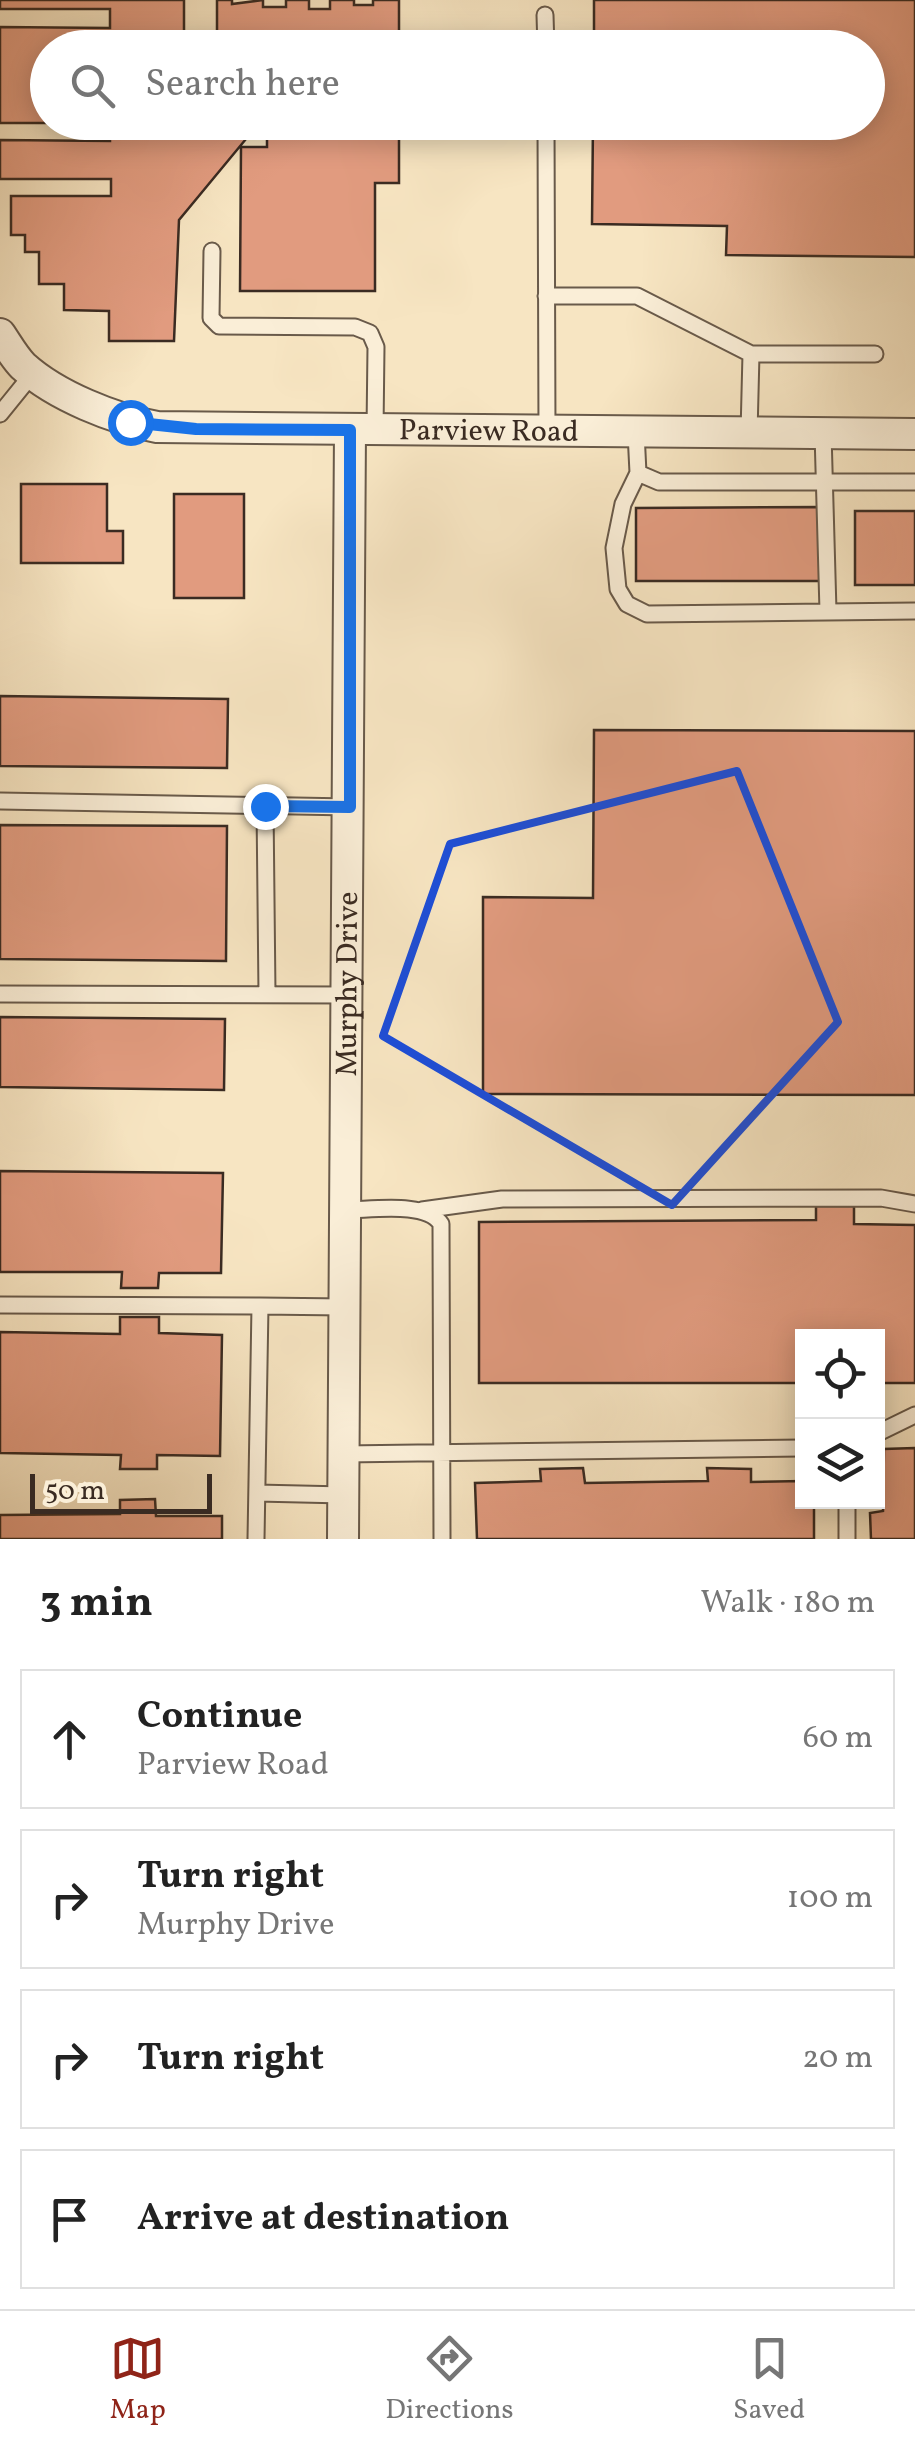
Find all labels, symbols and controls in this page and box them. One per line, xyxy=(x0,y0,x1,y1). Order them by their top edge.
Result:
search box xyxy=(30,30,885,140)
icon: search xyxy=(65,58,120,113)
text: Search here xyxy=(145,59,340,112)
route start xyxy=(108,400,154,446)
street label: Parview Road xyxy=(399,410,579,454)
route end xyxy=(243,784,289,830)
street label: Murphy Drive xyxy=(327,891,370,1077)
map controls xyxy=(795,1329,885,1509)
button: locate xyxy=(795,1329,885,1419)
button: layers xyxy=(795,1419,885,1509)
scale bar xyxy=(30,1469,212,1514)
text: 50 m xyxy=(45,1472,105,1511)
text: 3 min xyxy=(40,1575,153,1634)
text: Walk · 180 m xyxy=(701,1582,875,1626)
text: Continue xyxy=(137,1691,302,1744)
icon: ahead xyxy=(42,1712,97,1767)
text: 60 m xyxy=(803,1717,873,1761)
text: Parview Road xyxy=(137,1744,329,1788)
text: Turn right xyxy=(137,1851,324,1904)
icon: right xyxy=(42,1872,97,1927)
text: 100 m xyxy=(787,1877,873,1921)
text: Murphy Drive xyxy=(137,1904,334,1948)
icon: right xyxy=(42,2032,97,2087)
text: Turn right xyxy=(137,2033,324,2086)
text: 20 m xyxy=(802,2037,873,2081)
icon: arrive xyxy=(42,2192,97,2247)
text: Arrive at destination xyxy=(137,2193,510,2246)
tab: Map xyxy=(110,2331,166,2430)
tab: Directions xyxy=(385,2331,514,2430)
tab: Saved xyxy=(733,2331,805,2430)

